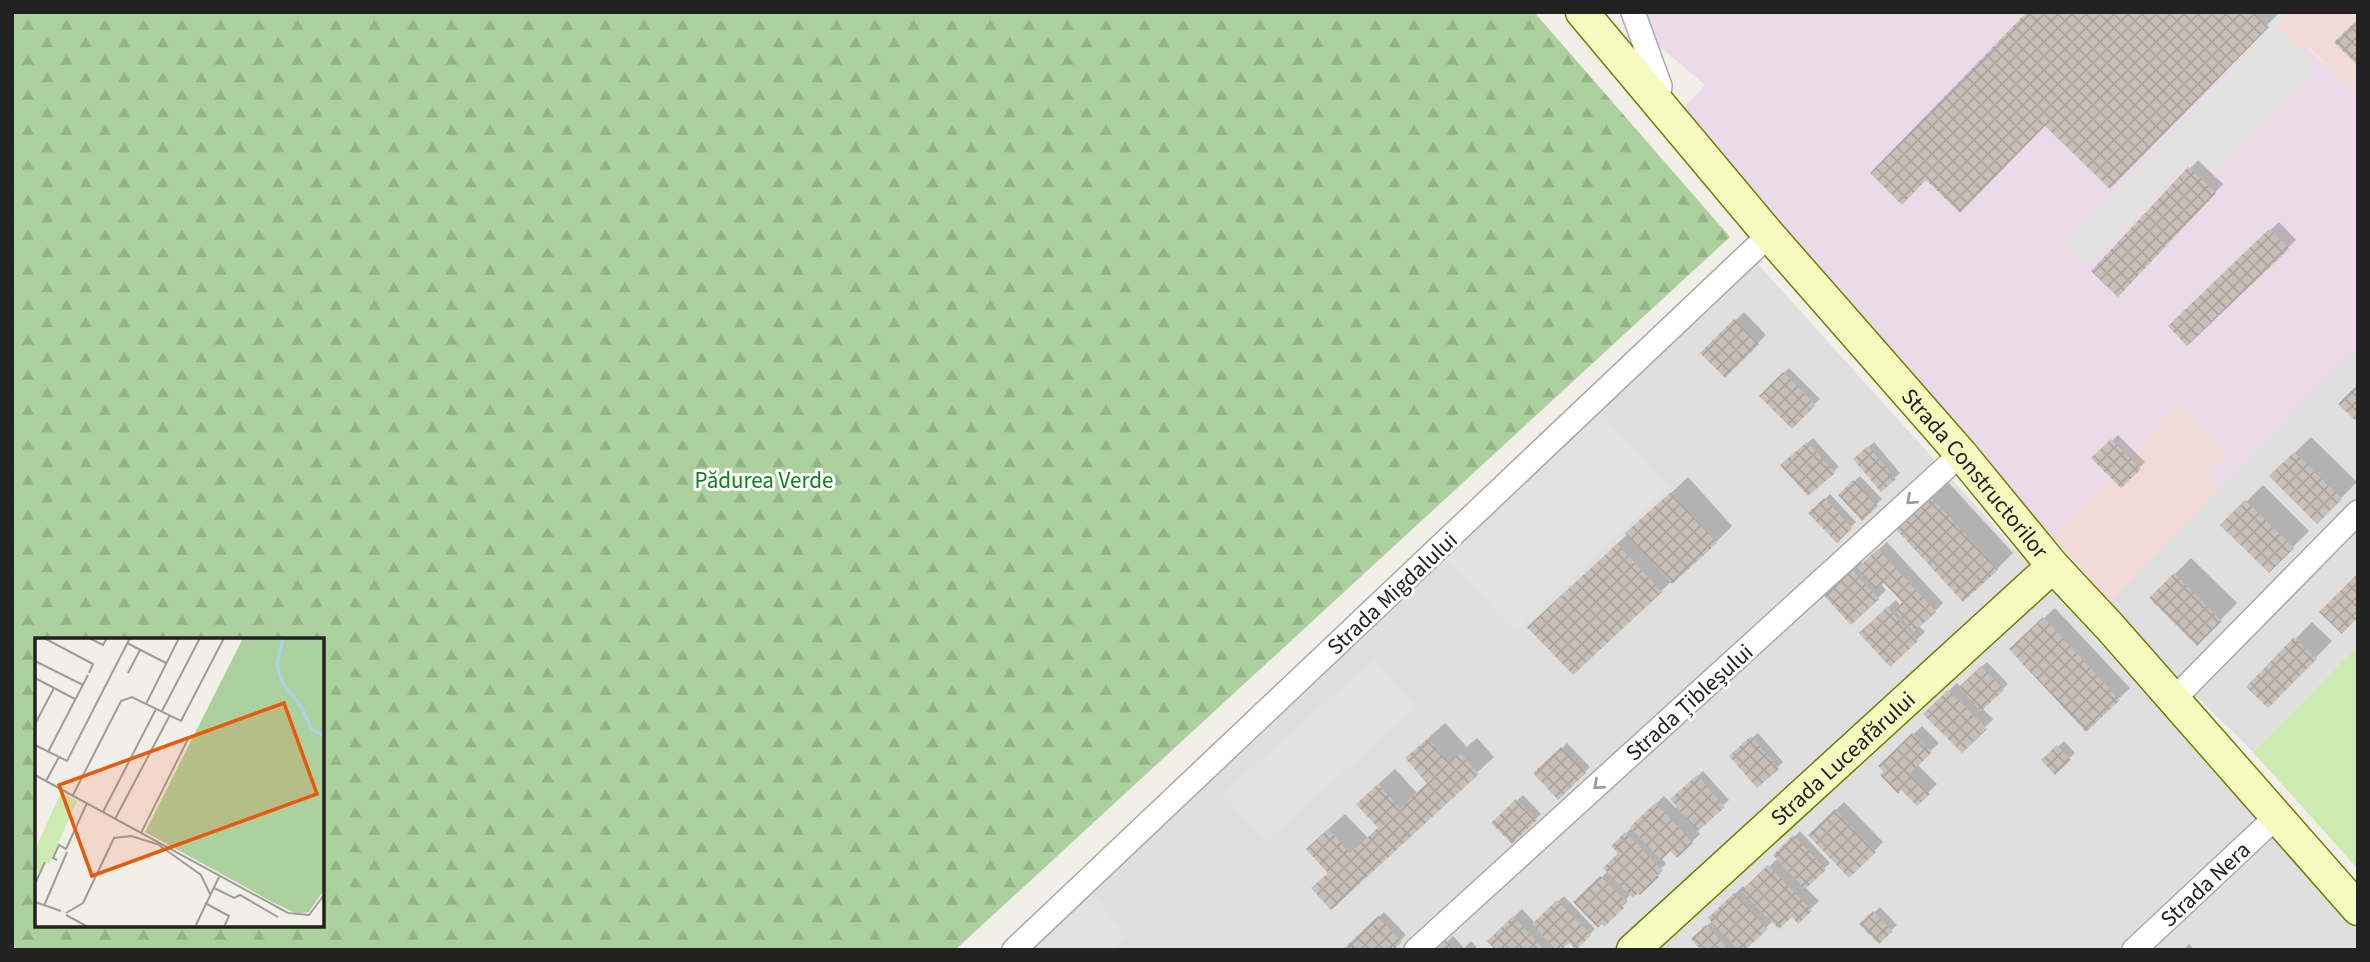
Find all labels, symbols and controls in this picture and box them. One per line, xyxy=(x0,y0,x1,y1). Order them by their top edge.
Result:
street label: Strada Constructorilor xyxy=(1894,381,2057,566)
park label: Pădurea Verde xyxy=(695,464,833,497)
one-way arrow xyxy=(1906,492,1919,504)
street label: Strada Migdalului xyxy=(1320,524,1465,663)
street label: Strada Țibleșului xyxy=(1618,636,1760,769)
inset map xyxy=(35,638,324,927)
street label: Strada Luceafărului xyxy=(1763,684,1923,834)
one-way arrow xyxy=(1593,777,1606,789)
street label: Strada Nera xyxy=(2153,834,2258,935)

